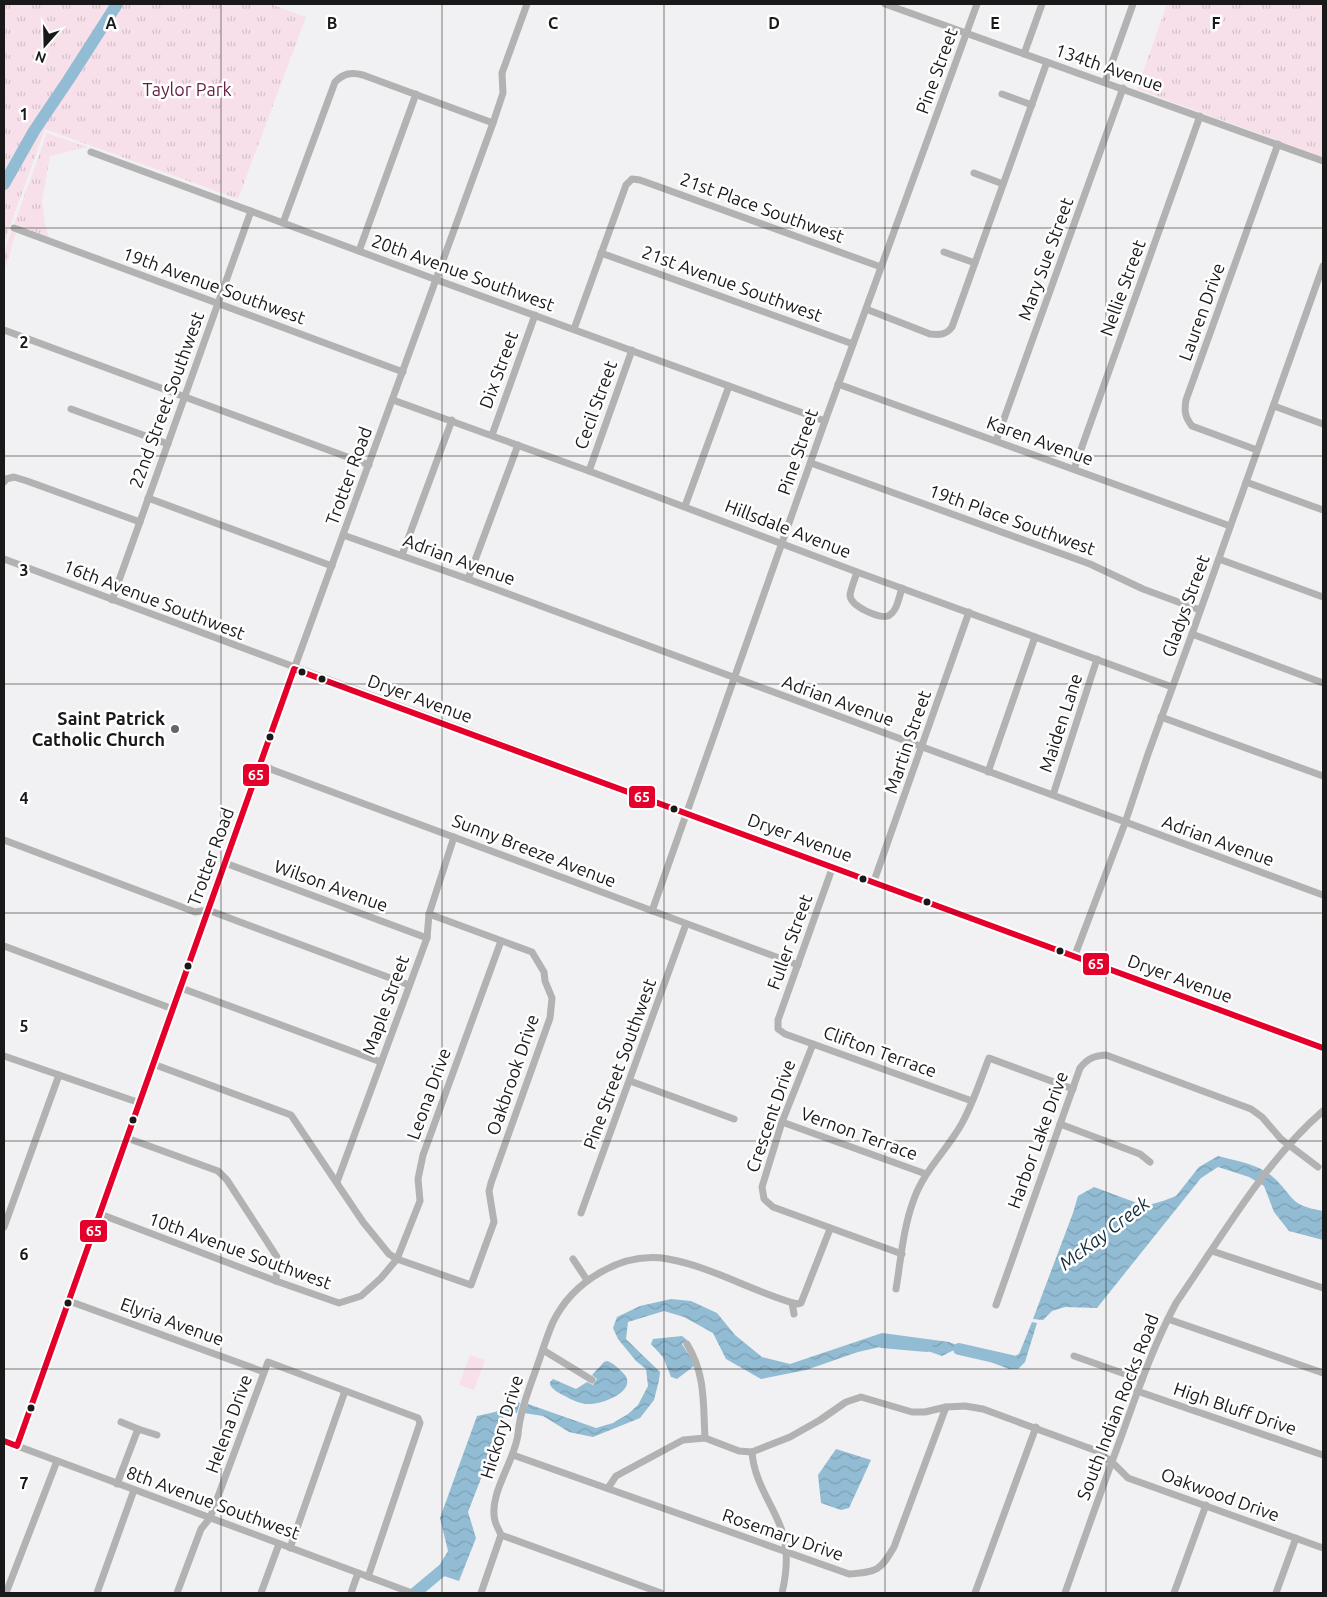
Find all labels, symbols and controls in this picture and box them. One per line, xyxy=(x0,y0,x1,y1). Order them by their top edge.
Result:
text: A xyxy=(105,14,117,32)
text: B xyxy=(327,14,337,32)
text: C xyxy=(548,14,558,32)
text: D xyxy=(768,14,780,32)
text: E xyxy=(990,14,1000,32)
text: F xyxy=(1212,14,1221,32)
north arrow xyxy=(20,20,70,70)
street label: Pine Street xyxy=(911,25,961,116)
street label: 134th Avenue xyxy=(1053,39,1166,95)
text: N xyxy=(33,48,48,67)
park label: Taylor Park xyxy=(142,79,232,99)
text: 1 xyxy=(19,105,29,123)
street label: 21st Place Southwest xyxy=(678,168,847,246)
street label: Mary Sue Street xyxy=(1014,195,1077,323)
street label: 20th Avenue Southwest xyxy=(369,230,557,314)
street label: Nellie Street xyxy=(1095,237,1149,338)
street label: 21st Avenue Southwest xyxy=(639,241,825,325)
street label: 19th Avenue Southwest xyxy=(120,243,308,327)
street label: Lauren Drive xyxy=(1174,260,1228,363)
street label: 22nd Street Southwest xyxy=(125,309,207,490)
street label: Dix Street xyxy=(475,328,521,411)
text: 2 xyxy=(19,333,29,351)
street label: Cecil Street xyxy=(570,358,620,452)
street label: Pine Street xyxy=(773,406,821,497)
street label: Karen Avenue xyxy=(984,412,1096,469)
street label: Trotter Road xyxy=(321,424,375,528)
street label: 19th Place Southwest xyxy=(927,480,1098,558)
street label: Hillsdale Avenue xyxy=(723,495,854,561)
street label: Adrian Avenue xyxy=(401,530,518,589)
street label: Gladys Street xyxy=(1157,552,1213,660)
street label: 16th Avenue Southwest xyxy=(61,555,248,643)
text: 3 xyxy=(19,561,29,579)
unlabelled marker xyxy=(297,667,307,677)
street label: Dryer Avenue xyxy=(365,670,475,726)
street label: Adrian Avenue xyxy=(780,671,897,730)
street label: Maiden Lane xyxy=(1035,671,1085,775)
unlabelled marker xyxy=(317,674,327,684)
street label: Martin Street xyxy=(880,687,934,796)
place label: Saint Patrick Catholic Church xyxy=(32,708,165,749)
marker: Saint Patrick Catholic Church xyxy=(169,723,181,735)
unlabelled marker xyxy=(265,732,275,742)
line badge: 65 xyxy=(242,763,270,787)
text: 65 xyxy=(248,767,264,783)
line badge: 65 xyxy=(628,785,656,809)
text: 4 xyxy=(19,789,29,807)
text: 65 xyxy=(634,789,650,805)
unlabelled marker xyxy=(669,804,679,814)
street label: Trotter Road xyxy=(183,805,237,909)
street label: Dryer Avenue xyxy=(745,809,855,865)
street label: Sunny Breeze Avenue xyxy=(450,810,619,891)
street label: Adrian Avenue xyxy=(1160,811,1277,870)
street label: Wilson Avenue xyxy=(272,855,391,915)
unlabelled marker xyxy=(858,874,868,884)
street label: Fuller Street xyxy=(763,891,816,992)
unlabelled marker xyxy=(922,897,932,907)
unlabelled marker xyxy=(1055,946,1065,956)
street label: Dryer Avenue xyxy=(1125,950,1235,1006)
street label: Maple Street xyxy=(358,952,412,1057)
line badge: 65 xyxy=(1082,952,1110,976)
text: 65 xyxy=(1088,956,1104,972)
unlabelled marker xyxy=(183,961,193,971)
street label: Pine Street Southwest xyxy=(579,976,659,1152)
street label: Oakbrook Drive xyxy=(482,1012,542,1138)
text: 5 xyxy=(19,1017,29,1035)
street label: Clifton Terrace xyxy=(821,1021,940,1081)
street label: Leona Drive xyxy=(402,1045,454,1142)
street label: Crescent Drive xyxy=(741,1057,799,1175)
street label: Harbor Lake Drive xyxy=(1003,1068,1071,1211)
street label: Vernon Terrace xyxy=(798,1103,921,1163)
unlabelled marker xyxy=(128,1115,138,1125)
water label: McKay Creek xyxy=(1054,1192,1154,1274)
street label: 10th Avenue Southwest xyxy=(146,1208,334,1292)
line badge: 65 xyxy=(79,1219,108,1243)
text: 65 xyxy=(86,1223,102,1239)
text: 6 xyxy=(19,1245,29,1263)
street label: Elyria Avenue xyxy=(118,1293,227,1349)
unlabelled marker xyxy=(63,1298,73,1308)
street label: South Indian Rocks Road xyxy=(1072,1311,1162,1503)
street label: Helena Drive xyxy=(201,1372,255,1476)
street label: Hickory Drive xyxy=(476,1373,526,1481)
street label: High Bluff Drive xyxy=(1171,1378,1299,1438)
unlabelled marker xyxy=(26,1403,36,1413)
street label: 8th Avenue Southwest xyxy=(124,1461,303,1543)
street label: Oakwood Drive xyxy=(1158,1463,1282,1525)
text: 7 xyxy=(19,1474,29,1492)
street label: Rosemary Drive xyxy=(720,1504,847,1564)

